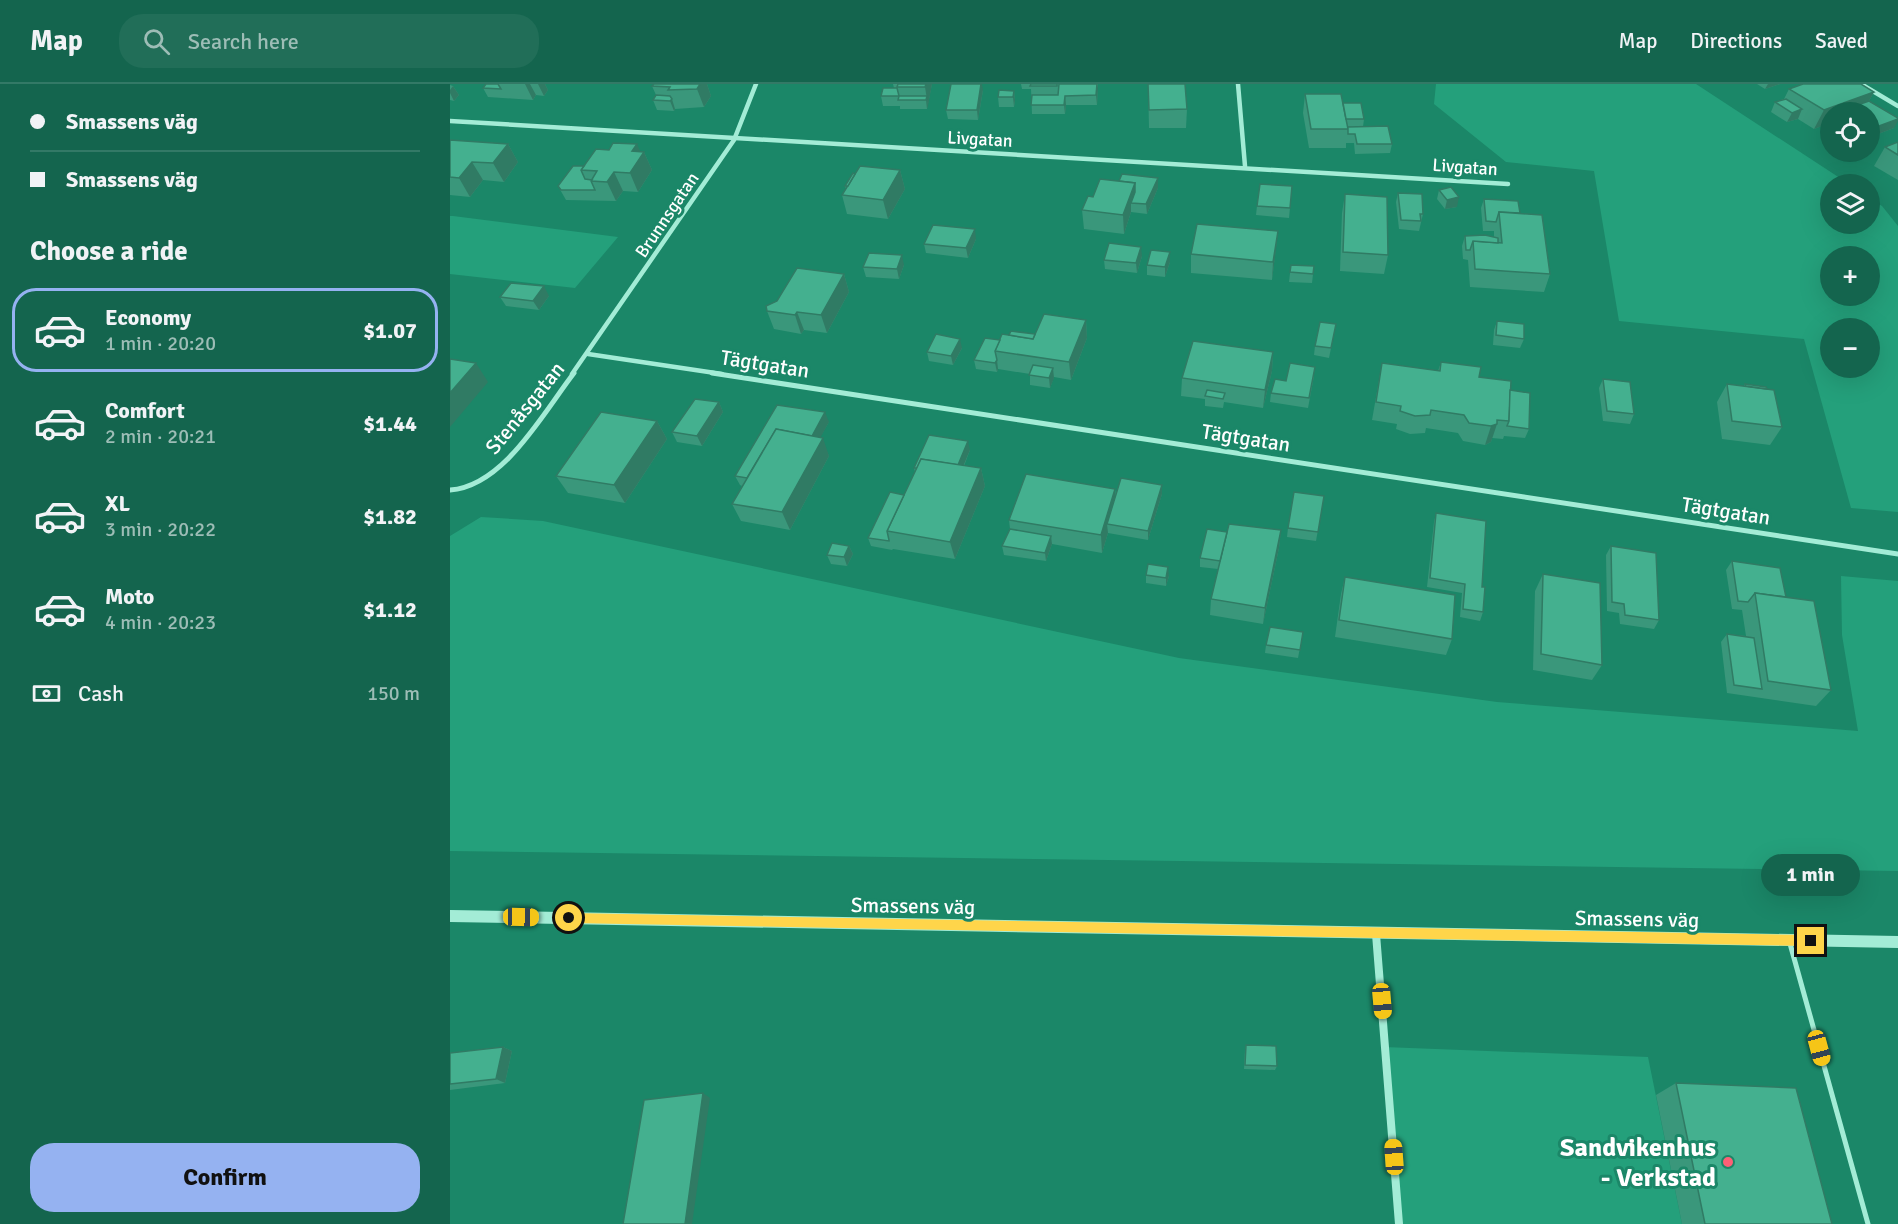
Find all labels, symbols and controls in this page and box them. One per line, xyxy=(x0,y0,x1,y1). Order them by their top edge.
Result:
search box xyxy=(119,14,539,68)
text: Map xyxy=(30,24,83,58)
icon: search xyxy=(140,25,173,58)
text: Search here xyxy=(188,28,299,55)
text: Map xyxy=(1619,28,1657,54)
text: Directions xyxy=(1690,28,1782,54)
text: Saved xyxy=(1815,28,1868,54)
map controls xyxy=(1820,102,1880,378)
button: locate xyxy=(1820,102,1880,162)
text: Smassens väg xyxy=(66,108,198,135)
street label: Livgatan xyxy=(947,126,1013,152)
street label: Livgatan xyxy=(1432,154,1498,180)
text: Smassens väg xyxy=(66,166,198,193)
street label: Brunnsgatan xyxy=(630,168,704,262)
button: layers xyxy=(1820,174,1880,234)
text: Choose a ride xyxy=(30,235,188,268)
button: + xyxy=(1820,246,1880,306)
icon: car xyxy=(33,303,87,357)
text: Economy xyxy=(105,304,191,331)
text: $1.07 xyxy=(363,317,417,344)
button: − xyxy=(1820,318,1880,378)
text: 1 min · 20:20 xyxy=(105,331,216,356)
street label: Tägtgatan xyxy=(719,344,811,384)
street label: Stenåsgatan xyxy=(480,356,570,460)
icon: car xyxy=(33,396,87,450)
text: Comfort xyxy=(105,397,185,424)
text: $1.44 xyxy=(363,410,417,437)
street label: Tägtgatan xyxy=(1200,418,1292,458)
text: 2 min · 20:21 xyxy=(105,424,216,449)
icon: car xyxy=(33,489,87,543)
text: XL xyxy=(105,490,130,517)
street label: Tägtgatan xyxy=(1680,491,1772,531)
text: $1.82 xyxy=(363,503,417,530)
text: 3 min · 20:22 xyxy=(105,517,216,542)
icon: car xyxy=(33,582,87,636)
text: Moto xyxy=(105,583,154,610)
text: $1.12 xyxy=(363,596,417,623)
text: 4 min · 20:23 xyxy=(105,610,216,635)
icon: cash xyxy=(30,677,63,710)
text: Cash xyxy=(78,680,124,707)
text: 150 m xyxy=(367,681,420,706)
callout: 1 min xyxy=(1762,854,1860,896)
text: 1 min xyxy=(1786,862,1835,887)
street label: Smassens väg xyxy=(851,892,975,920)
route start xyxy=(555,904,582,931)
street label: Smassens väg xyxy=(1575,905,1699,933)
car xyxy=(503,908,539,926)
route end xyxy=(1797,927,1824,954)
car xyxy=(1371,982,1393,1020)
car xyxy=(1806,1028,1832,1068)
place label: Sandvikenhus - Verkstad xyxy=(1560,1132,1716,1194)
car xyxy=(1384,1138,1404,1176)
button: Confirm xyxy=(30,1143,420,1212)
marker: Sandvikenhus - Verkstad xyxy=(1721,1155,1735,1169)

